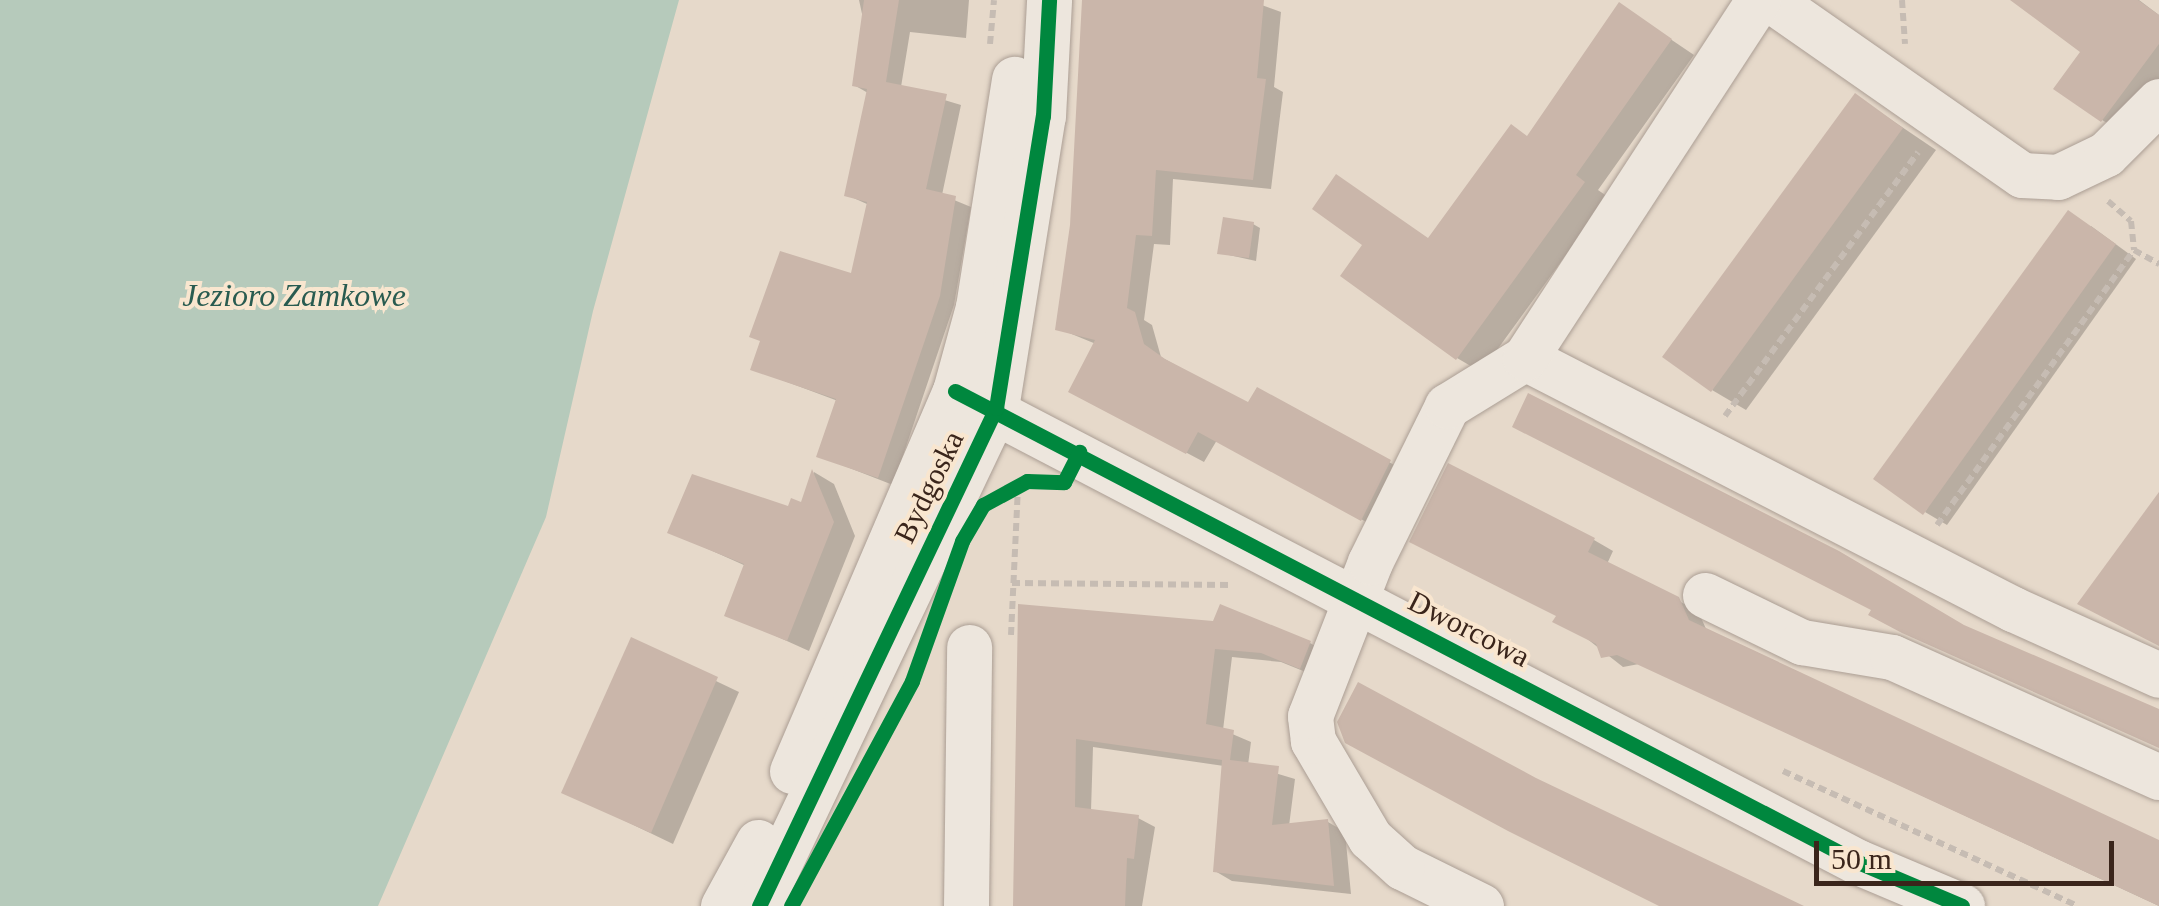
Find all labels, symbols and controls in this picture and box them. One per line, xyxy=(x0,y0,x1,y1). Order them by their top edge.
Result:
water label: Jezioro Zamkowe xyxy=(182,276,406,314)
street label: Bydgoska xyxy=(887,425,971,549)
street label: Dworcowa xyxy=(1402,583,1536,675)
scale bar xyxy=(1819,821,2119,883)
text: 50 m xyxy=(1831,842,1892,875)

